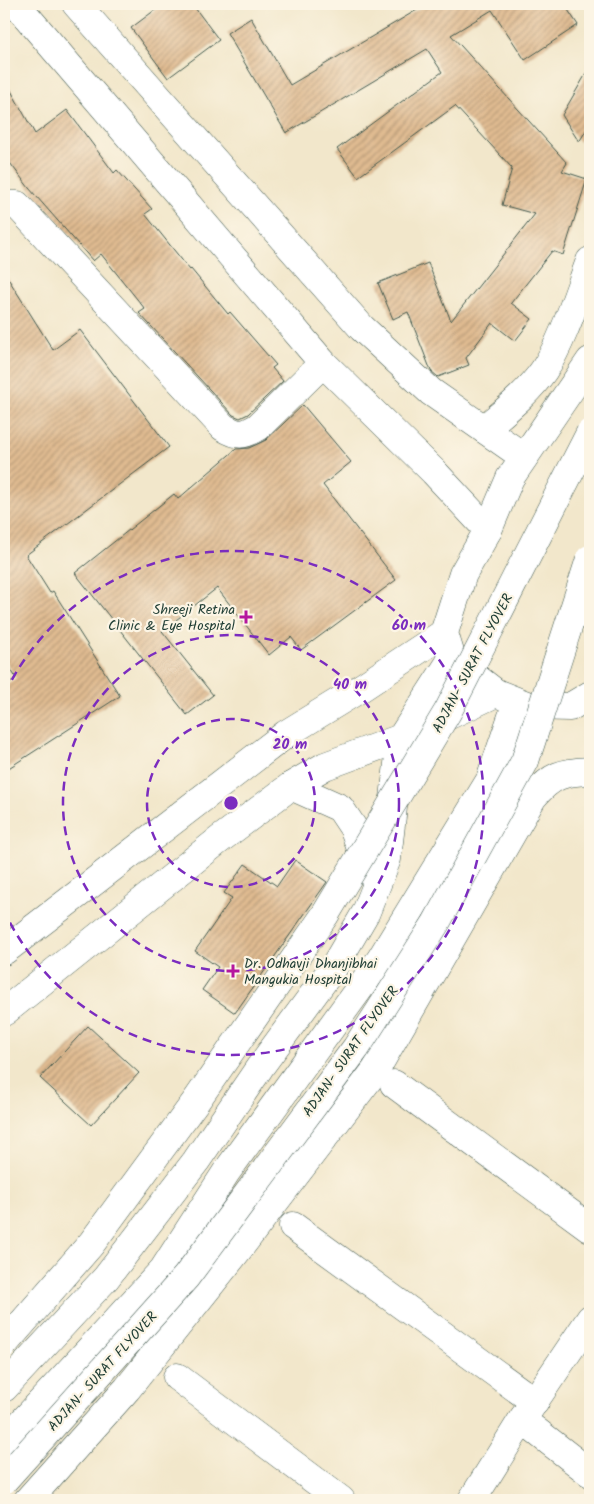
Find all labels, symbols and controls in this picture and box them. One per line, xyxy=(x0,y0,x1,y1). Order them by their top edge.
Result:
street label: ADJAN- SURAT FLYOVER xyxy=(427,590,519,737)
place label: Shreeji Retina Clinic & Eye Hospital xyxy=(108,599,236,637)
marker: Shreeji Retina Clinic & Eye Hospital xyxy=(239,610,253,624)
text: 60 m xyxy=(392,614,426,638)
text: 40 m xyxy=(333,673,367,697)
text: 20 m xyxy=(273,733,307,757)
centre of rings xyxy=(222,794,240,812)
place label: Dr. Odhavji Dhanjibhai Mangukia Hospital xyxy=(244,953,378,991)
marker: Dr. Odhavji Dhanjibhai Mangukia Hospital xyxy=(226,964,240,978)
street label: ADJAN- SURAT FLYOVER xyxy=(297,982,404,1121)
street label: ADJAN- SURAT FLYOVER xyxy=(43,1307,163,1437)

